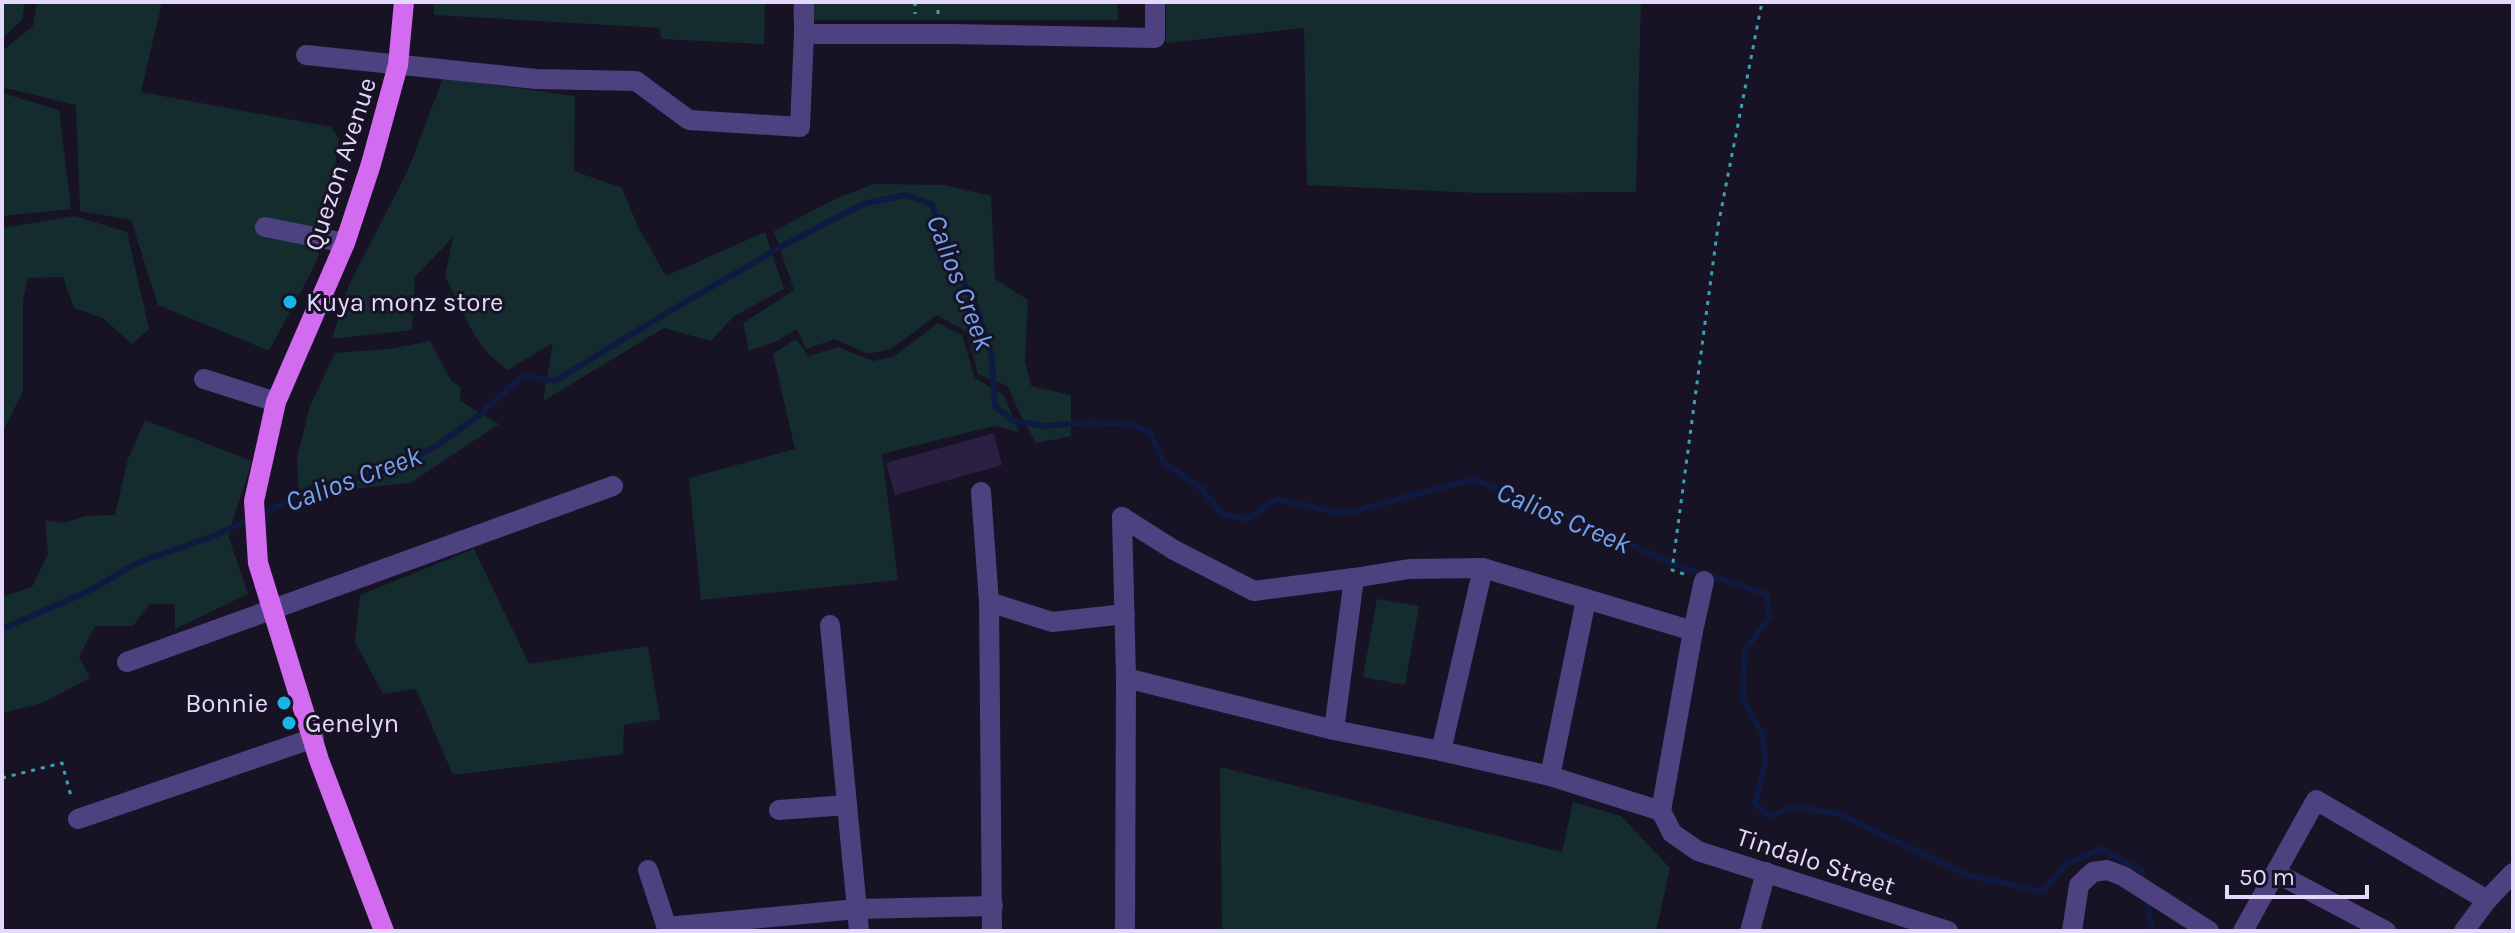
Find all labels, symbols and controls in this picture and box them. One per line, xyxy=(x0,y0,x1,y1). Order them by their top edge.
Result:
street label: Quezon Avenue xyxy=(298,74,383,255)
water label: Calios Creek xyxy=(920,210,1002,355)
place label: Kuya monz store xyxy=(306,287,503,318)
marker: Kuya monz store xyxy=(281,293,299,311)
water label: Calios Creek xyxy=(281,438,426,518)
water label: Calios Creek xyxy=(1492,474,1636,561)
place label: Bonnie xyxy=(185,688,268,719)
marker: Bonnie xyxy=(275,694,293,712)
place label: Genelyn xyxy=(305,708,399,739)
marker: Genelyn xyxy=(280,714,298,732)
street label: Tindalo Street xyxy=(1732,821,1899,902)
scale bar xyxy=(2227,849,2367,899)
text: 50 m xyxy=(2239,863,2295,891)

